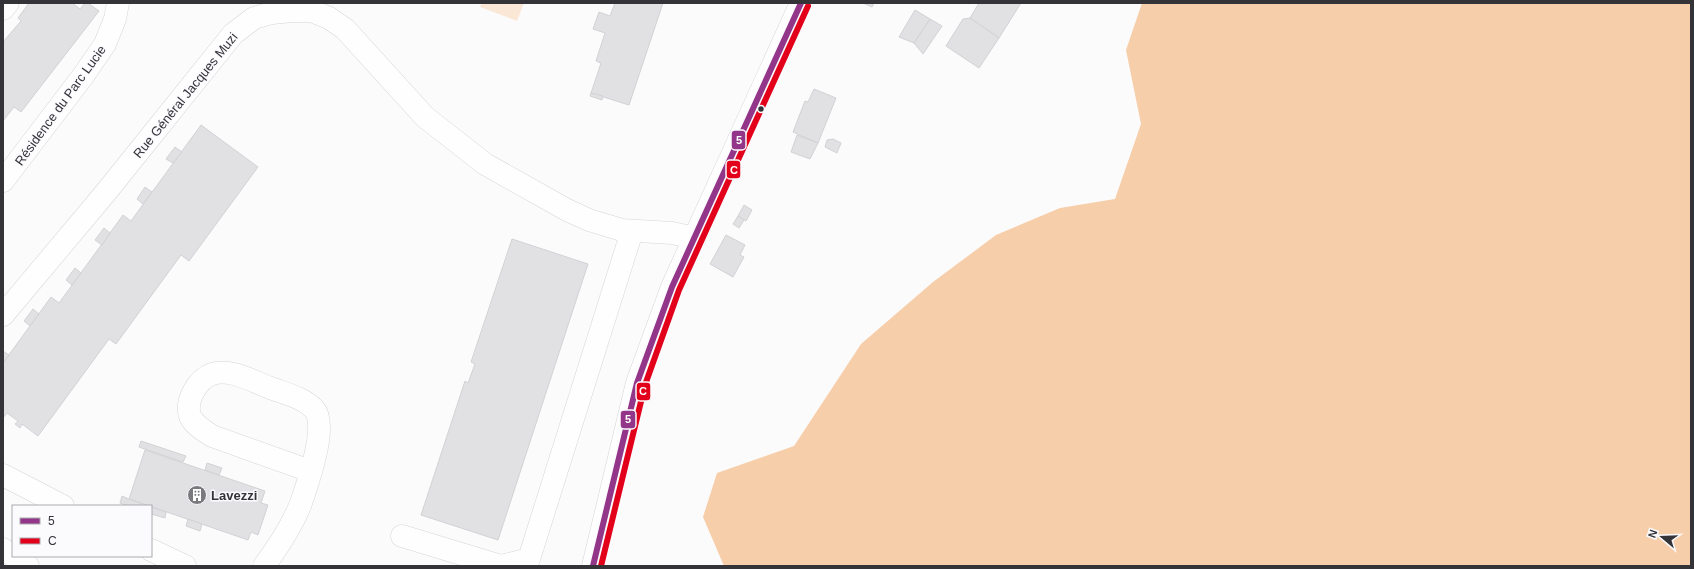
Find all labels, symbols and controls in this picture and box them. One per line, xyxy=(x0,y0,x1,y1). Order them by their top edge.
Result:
street label: Rue Général Jacques Muzi xyxy=(130,30,241,161)
street label: Résidence du Parc Lucie xyxy=(12,42,109,168)
unlabelled marker xyxy=(756,104,766,114)
line badge: 5 xyxy=(731,130,746,150)
text: 5 xyxy=(736,134,742,146)
line badge: C xyxy=(726,160,741,179)
text: C xyxy=(730,164,738,176)
line badge: C xyxy=(636,382,651,401)
text: C xyxy=(639,385,647,397)
line badge: 5 xyxy=(620,410,636,429)
text: 5 xyxy=(625,413,631,425)
building icon: Lavezzi xyxy=(186,484,208,506)
place label: Lavezzi xyxy=(211,488,257,503)
legend xyxy=(12,505,152,557)
text: 5 xyxy=(48,514,55,528)
north arrow xyxy=(1642,517,1682,557)
text: N xyxy=(1646,528,1660,539)
text: C xyxy=(48,534,57,548)

